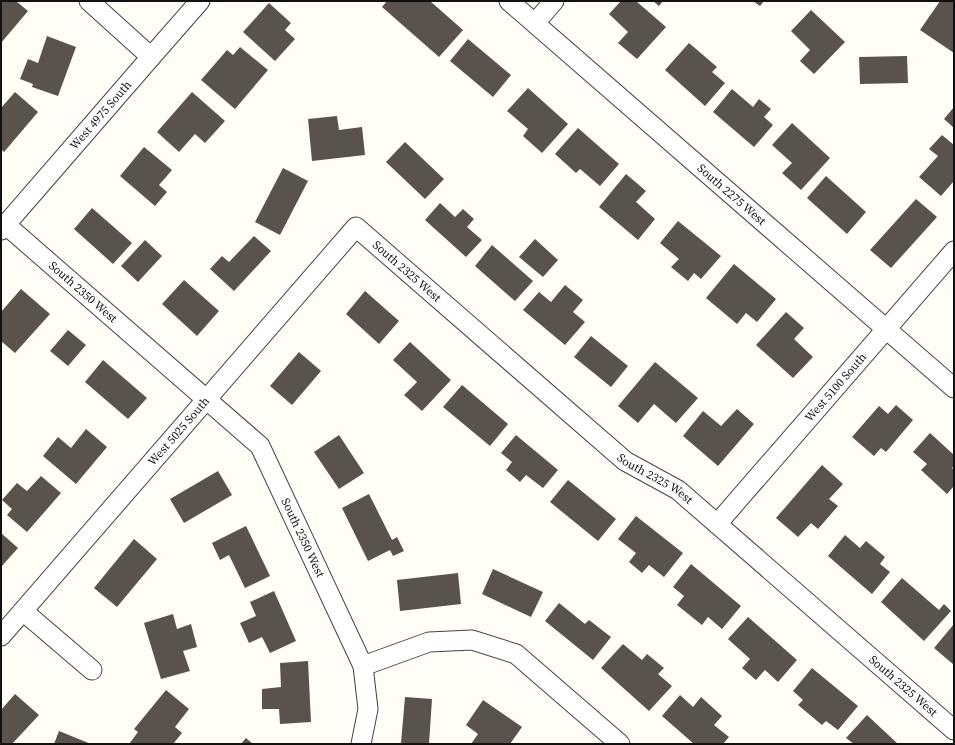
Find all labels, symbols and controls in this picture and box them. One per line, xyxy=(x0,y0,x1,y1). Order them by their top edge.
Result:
street label: West 4975 South xyxy=(66,77,135,153)
street label: South 2275 West xyxy=(694,160,769,229)
street label: South 2325 West xyxy=(369,237,445,306)
street label: South 2350 West xyxy=(45,258,121,326)
street label: West 5100 South xyxy=(801,349,870,425)
street label: West 5025 South xyxy=(144,393,213,469)
street label: South 2325 West xyxy=(614,450,697,508)
street label: South 2350 West xyxy=(277,495,328,580)
street label: South 2325 West xyxy=(866,652,941,720)

